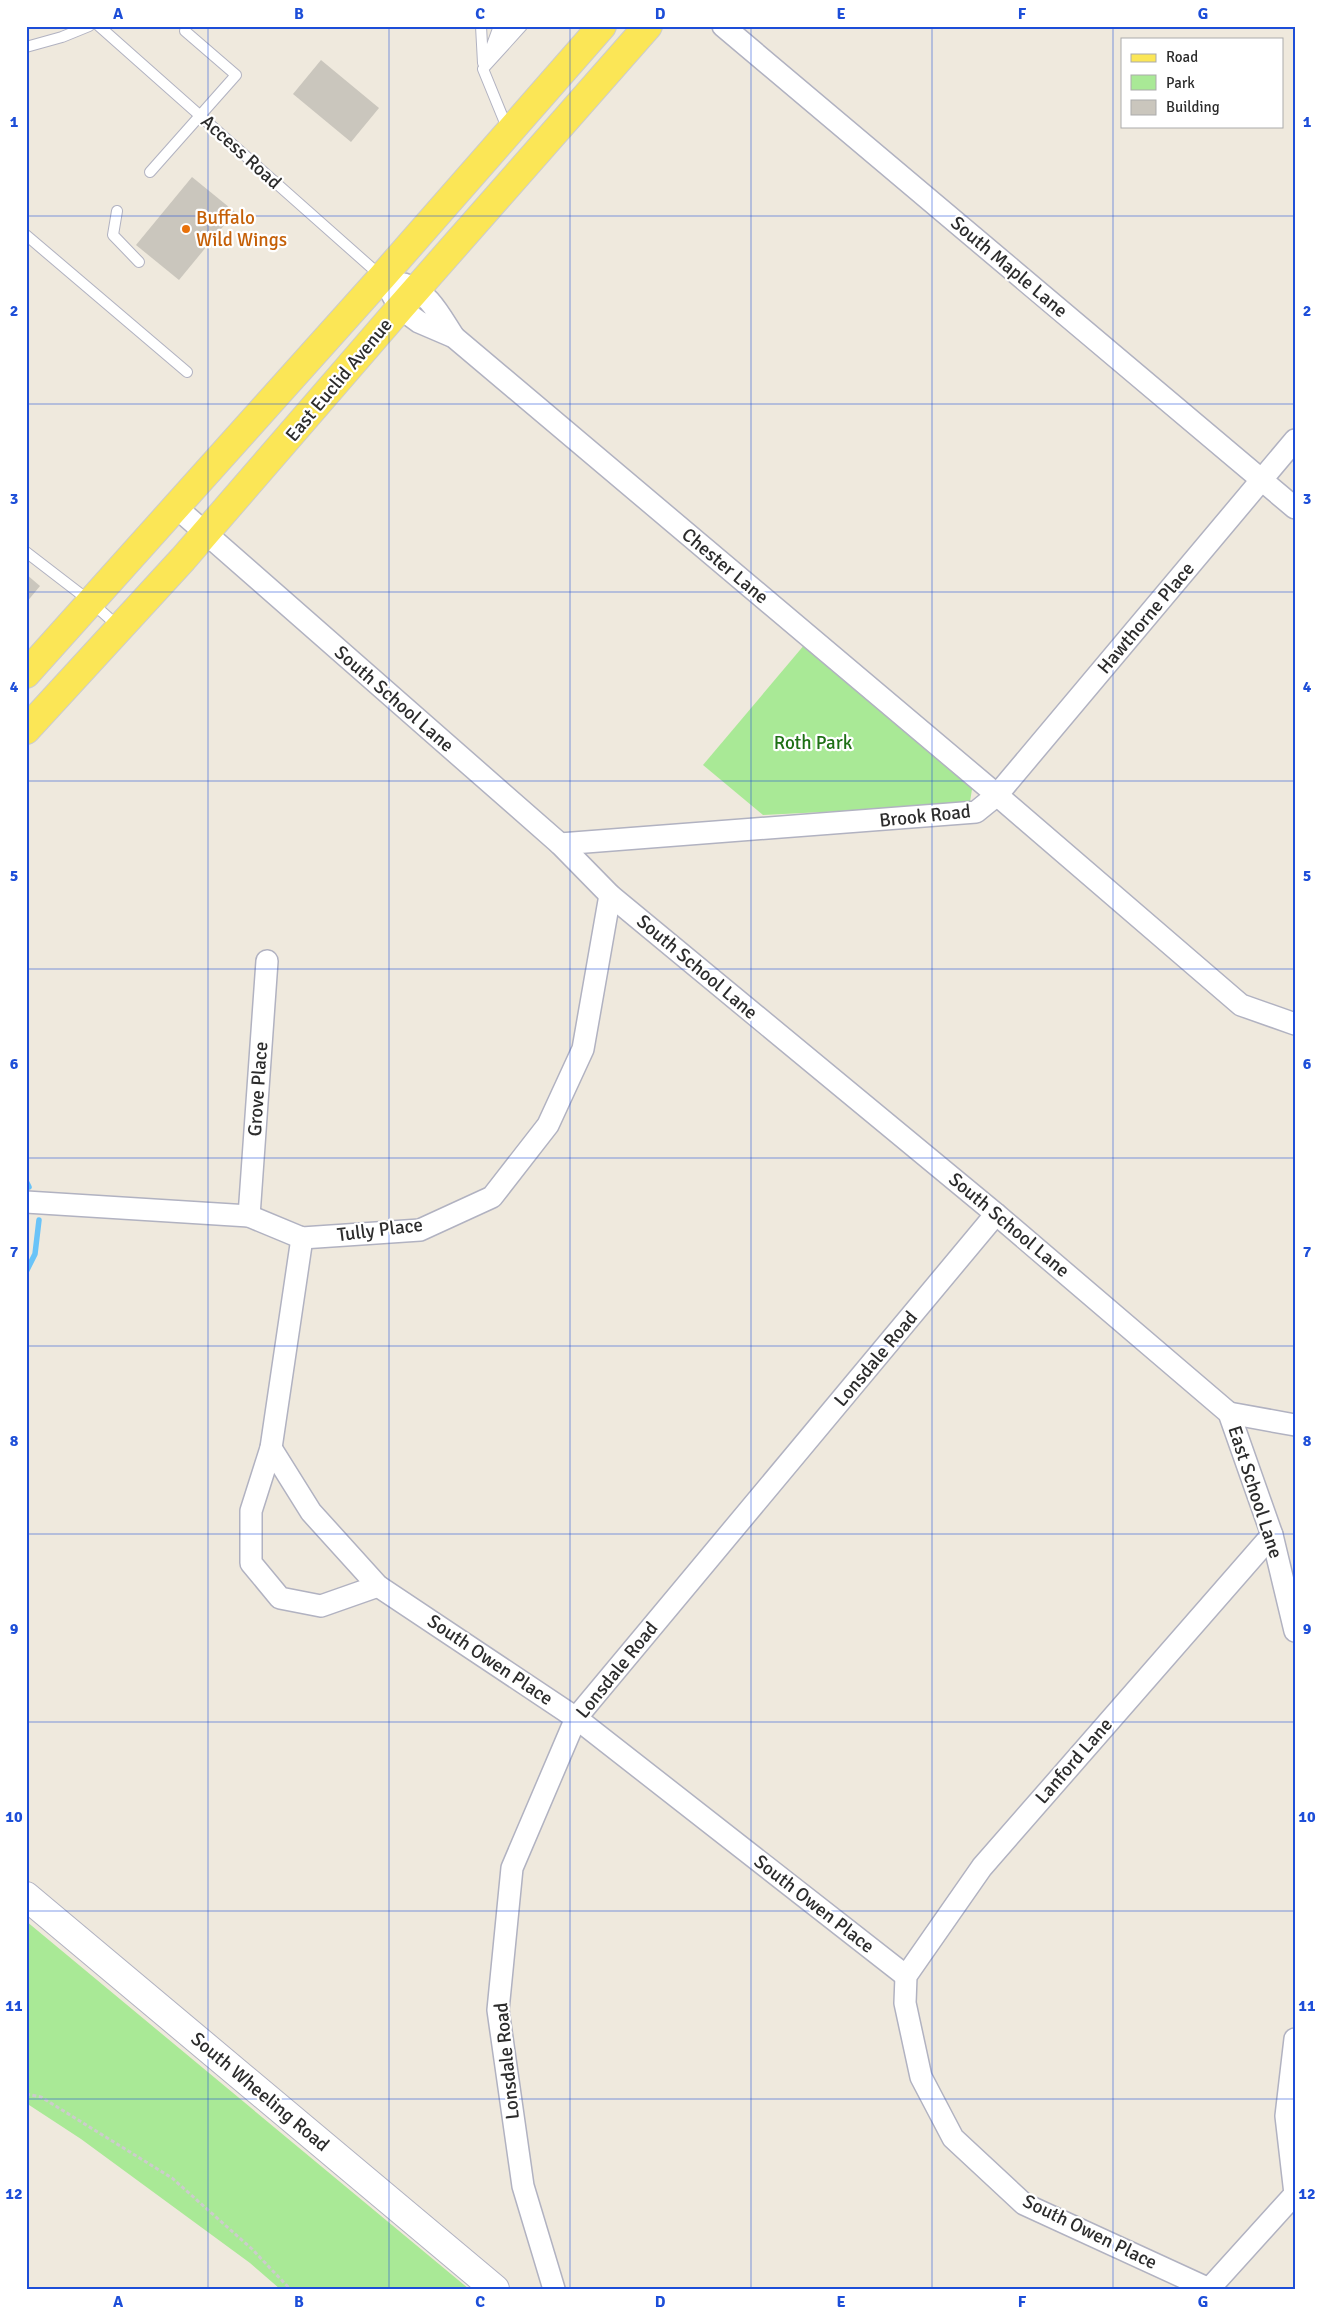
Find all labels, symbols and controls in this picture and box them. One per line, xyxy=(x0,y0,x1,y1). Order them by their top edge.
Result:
text: A xyxy=(113,4,124,24)
text: B xyxy=(294,4,304,24)
text: C xyxy=(475,4,485,24)
text: D xyxy=(655,4,666,24)
text: E xyxy=(836,4,846,24)
text: F xyxy=(1018,4,1027,24)
text: G xyxy=(1198,4,1208,24)
legend xyxy=(1121,38,1284,128)
text: Road xyxy=(1166,48,1198,66)
text: Park xyxy=(1166,74,1195,92)
text: Building xyxy=(1166,98,1220,116)
street label: Access Road xyxy=(196,110,286,194)
text: 1 xyxy=(10,112,19,132)
text: 1 xyxy=(1303,112,1312,132)
place label: Buffalo Wild Wings xyxy=(196,206,287,252)
street label: South Maple Lane xyxy=(946,211,1072,323)
marker: Buffalo Wild Wings xyxy=(180,223,192,235)
text: 2 xyxy=(10,301,18,321)
text: 2 xyxy=(1303,301,1311,321)
street label: East Euclid Avenue xyxy=(280,313,398,447)
text: 3 xyxy=(10,489,18,509)
text: 3 xyxy=(1303,489,1311,509)
street label: Chester Lane xyxy=(677,523,773,609)
street label: Hawthorne Place xyxy=(1092,557,1200,679)
street label: South School Lane xyxy=(329,641,459,757)
text: 4 xyxy=(10,677,19,697)
text: 4 xyxy=(1303,677,1312,697)
park label: Roth Park xyxy=(774,731,853,755)
street label: Brook Road xyxy=(878,799,972,833)
text: 5 xyxy=(10,866,18,886)
text: 5 xyxy=(1303,866,1311,886)
street label: South School Lane xyxy=(632,909,762,1025)
street label: Grove Place xyxy=(243,1041,273,1137)
text: 6 xyxy=(10,1054,19,1074)
text: 6 xyxy=(1303,1054,1312,1074)
street label: South School Lane xyxy=(944,1167,1074,1283)
street label: Tully Place xyxy=(336,1213,424,1247)
text: 7 xyxy=(10,1242,19,1262)
text: 7 xyxy=(1303,1242,1312,1262)
street label: Lonsdale Road xyxy=(829,1306,923,1412)
street label: East School Lane xyxy=(1222,1423,1288,1561)
text: 8 xyxy=(10,1431,19,1451)
text: 8 xyxy=(1303,1431,1312,1451)
street label: South Owen Place xyxy=(423,1609,557,1711)
street label: Lonsdale Road xyxy=(571,1617,663,1723)
text: 9 xyxy=(10,1619,19,1639)
text: 9 xyxy=(1303,1619,1312,1639)
street label: Lanford Lane xyxy=(1030,1713,1118,1809)
text: 10 xyxy=(5,1807,23,1827)
text: 10 xyxy=(1298,1807,1316,1827)
street label: South Owen Place xyxy=(749,1849,879,1959)
text: 11 xyxy=(5,1996,23,2016)
text: 11 xyxy=(1298,1996,1316,2016)
street label: Lonsdale Road xyxy=(489,2001,525,2121)
street label: South Wheeling Road xyxy=(186,2027,334,2157)
text: 12 xyxy=(5,2184,23,2204)
text: 12 xyxy=(1298,2184,1316,2204)
street label: South Owen Place xyxy=(1019,2189,1161,2275)
text: A xyxy=(113,2292,124,2312)
text: B xyxy=(294,2292,304,2312)
text: C xyxy=(475,2292,485,2312)
text: D xyxy=(655,2292,666,2312)
text: E xyxy=(836,2292,846,2312)
text: F xyxy=(1018,2292,1027,2312)
text: G xyxy=(1198,2292,1208,2312)

